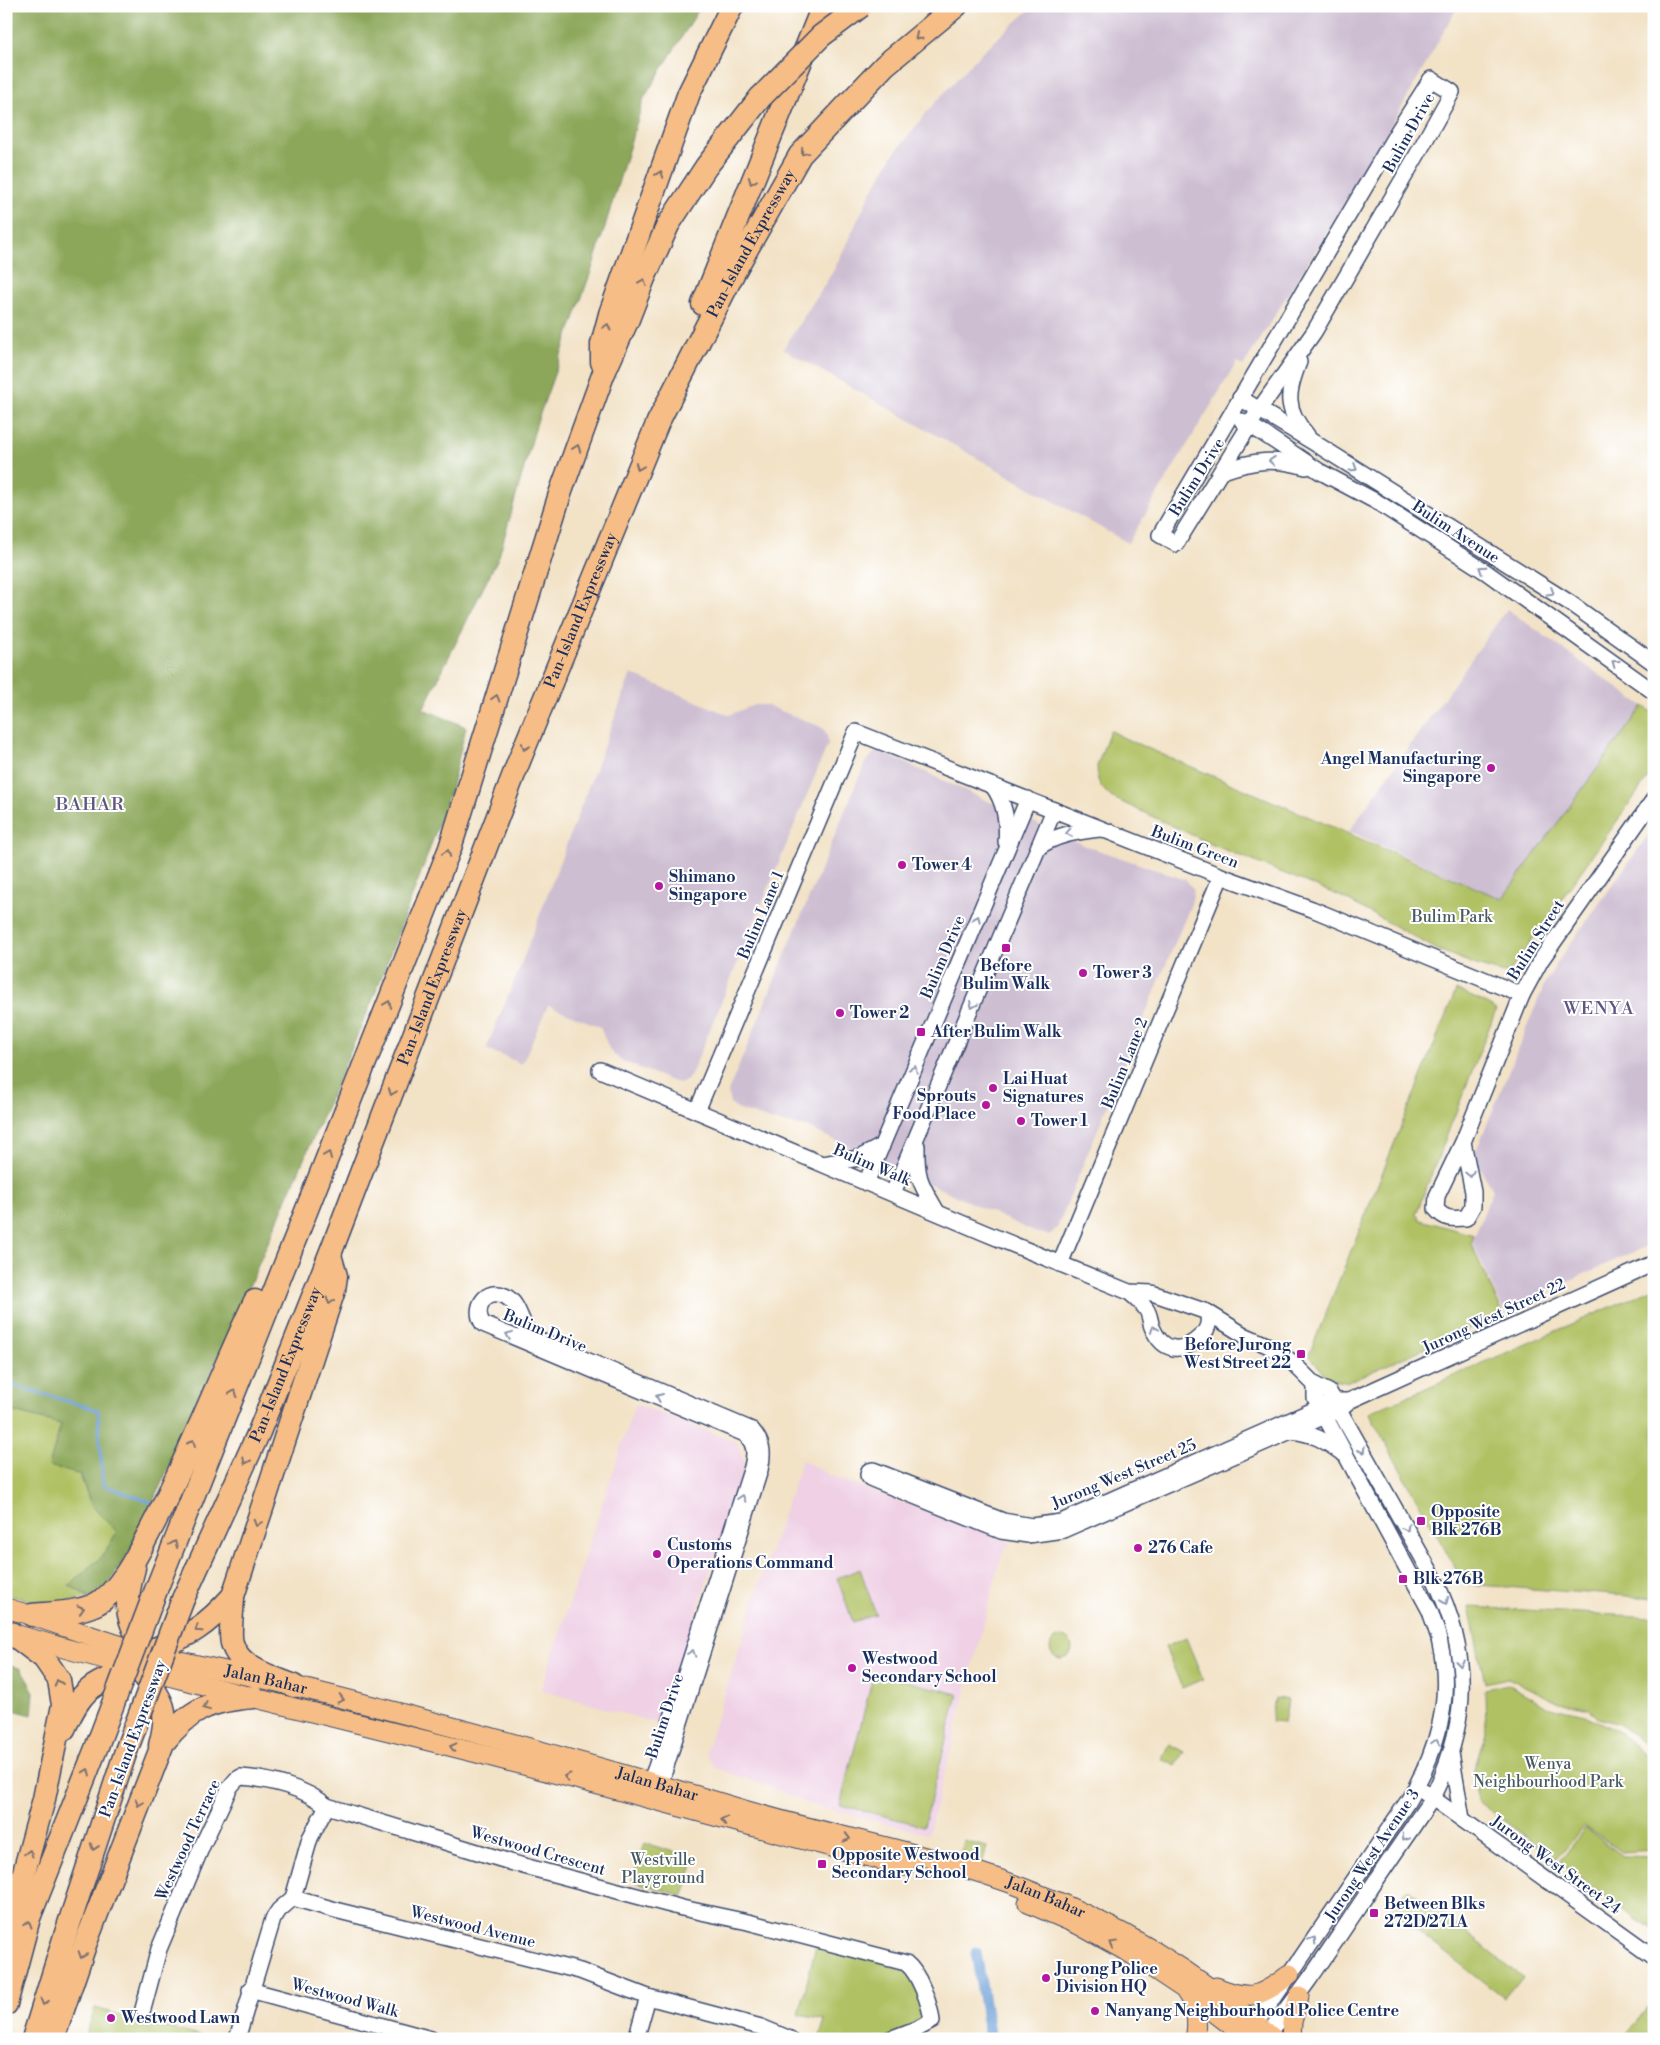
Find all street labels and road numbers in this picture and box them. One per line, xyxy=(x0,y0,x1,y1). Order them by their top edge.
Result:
street label: Bulim Drive xyxy=(1378,89,1439,177)
street label: Pan-Island Expressway xyxy=(703,165,800,321)
street label: Bulim Drive xyxy=(1165,434,1229,521)
street label: Bulim Avenue xyxy=(1408,496,1504,568)
street label: Pan-Island Expressway xyxy=(540,529,622,691)
street label: Bulim Green xyxy=(1148,821,1242,873)
street label: Bulim Lane 1 xyxy=(733,868,789,963)
street label: Bulim Street xyxy=(1503,896,1569,985)
street label: Pan-Island Expressway xyxy=(393,906,472,1068)
street label: Bulim Drive xyxy=(916,912,969,1003)
street label: Bulim Lane 2 xyxy=(1097,1015,1152,1112)
street label: Bulim Walk xyxy=(829,1139,915,1191)
street label: Jurong West Street 22 xyxy=(1418,1274,1569,1358)
street label: Pan-Island Expressway xyxy=(245,1283,326,1446)
street label: Bulim Drive xyxy=(499,1305,590,1357)
street label: Jurong West Street 25 xyxy=(1048,1434,1199,1514)
street label: Pan-Island Expressway xyxy=(95,1657,171,1821)
street label: Jalan Bahar xyxy=(222,1661,310,1699)
street label: Bulim Drive xyxy=(642,1671,688,1762)
street label: Jalan Bahar xyxy=(613,1763,701,1806)
street label: Westwood Terrace xyxy=(151,1776,225,1905)
street label: Jurong West Avenue 3 xyxy=(1320,1785,1424,1926)
street label: Jurong West Street 24 xyxy=(1486,1810,1625,1919)
street label: Westwood Crescent xyxy=(467,1822,608,1880)
street label: Jalan Bahar xyxy=(1002,1872,1089,1923)
street label: Westwood Avenue xyxy=(407,1902,538,1952)
street label: Westwood Walk xyxy=(288,1974,402,2022)

